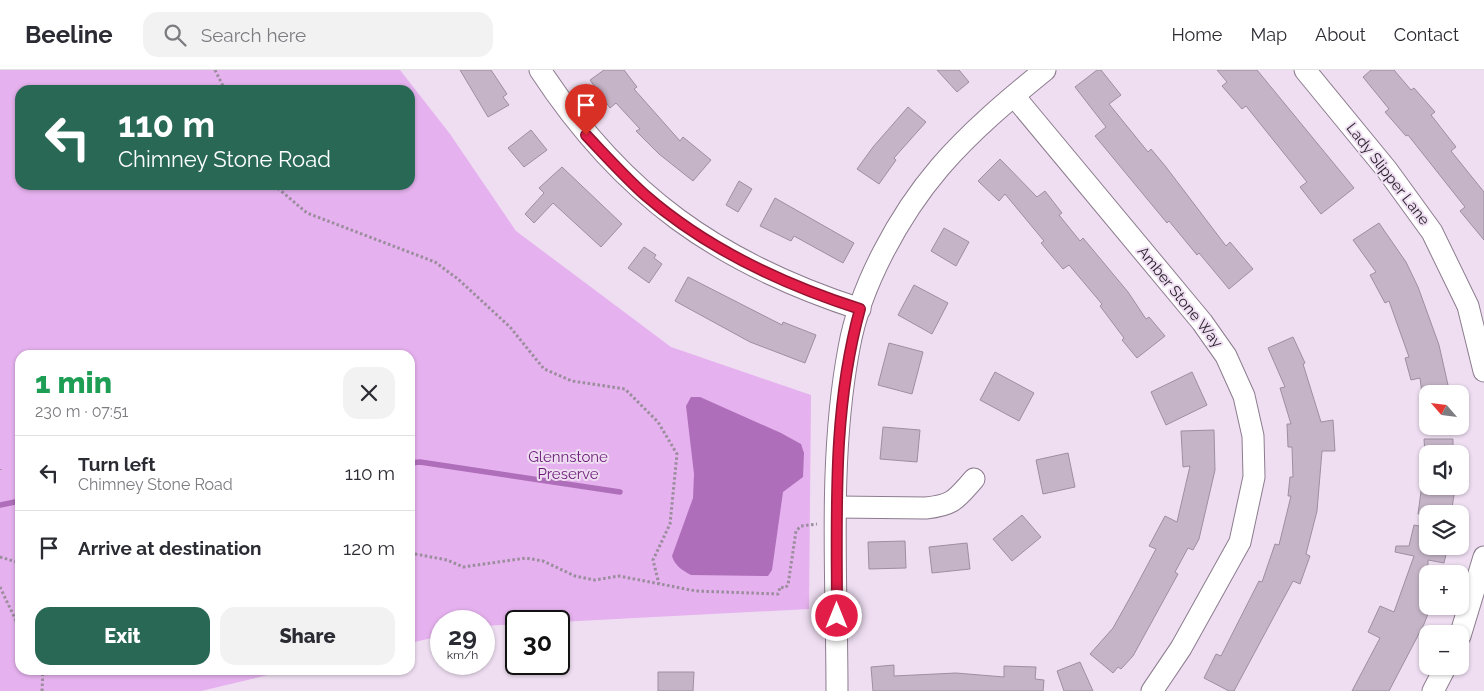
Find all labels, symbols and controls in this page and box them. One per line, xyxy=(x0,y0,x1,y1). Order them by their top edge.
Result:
search box xyxy=(143,12,493,57)
text: Beeline xyxy=(25,20,113,49)
icon: search xyxy=(161,21,189,49)
text: Search here xyxy=(201,24,306,46)
text: Home xyxy=(1171,24,1222,45)
text: Map xyxy=(1250,24,1287,45)
text: About xyxy=(1315,24,1366,45)
text: Contact xyxy=(1394,24,1459,45)
pin xyxy=(565,84,607,135)
icon: arrive xyxy=(572,91,600,119)
text: 110 m xyxy=(118,104,215,145)
icon: left xyxy=(35,105,100,170)
street label: Lady Slipper Lane xyxy=(1342,119,1434,229)
text: Chimney Stone Road xyxy=(118,146,331,172)
street label: Amber Stone Way xyxy=(1134,243,1226,351)
text: 1 min xyxy=(35,365,112,400)
button: close xyxy=(343,367,395,419)
north arrow xyxy=(1419,385,1469,435)
map controls xyxy=(1419,385,1469,675)
text: 230 m · 07:51 xyxy=(35,402,128,421)
button: sound xyxy=(1419,445,1469,495)
park label: Glennstone Preserve xyxy=(528,448,608,483)
text: Turn left xyxy=(78,453,155,475)
icon: left xyxy=(35,459,63,487)
text: 110 m xyxy=(345,462,395,484)
text: Chimney Stone Road xyxy=(78,475,233,494)
button: layers xyxy=(1419,505,1469,555)
icon: arrive xyxy=(35,534,63,562)
text: Arrive at destination xyxy=(78,537,262,559)
text: 120 m xyxy=(343,537,395,559)
button: + xyxy=(1419,565,1469,615)
position arrow xyxy=(810,589,862,641)
button: Exit xyxy=(35,607,210,665)
button: Share xyxy=(220,607,395,665)
speed limit sign: 30 xyxy=(505,610,570,675)
text: 29 xyxy=(448,621,477,651)
button: − xyxy=(1419,625,1469,675)
text: km/h xyxy=(447,648,478,662)

